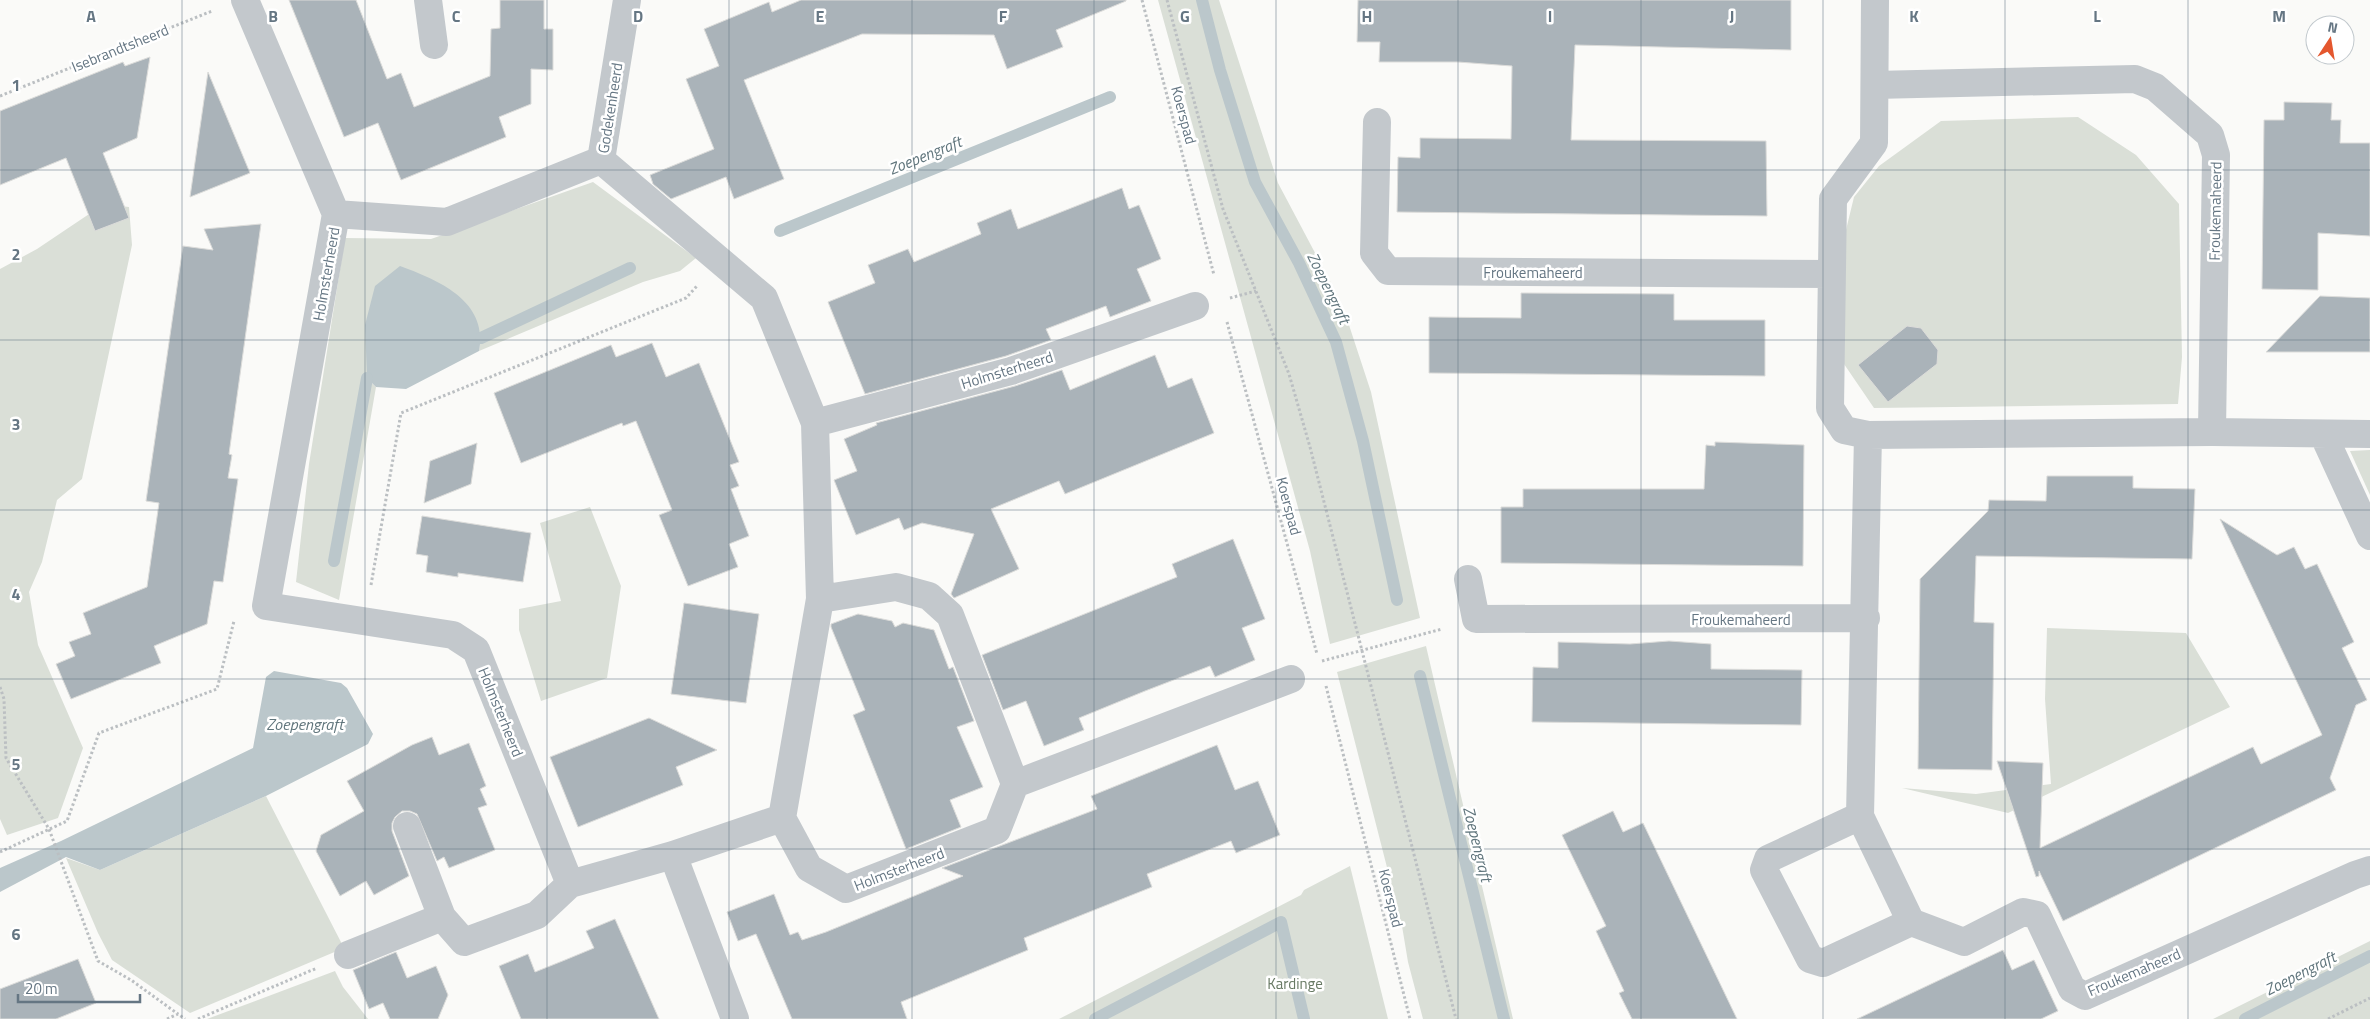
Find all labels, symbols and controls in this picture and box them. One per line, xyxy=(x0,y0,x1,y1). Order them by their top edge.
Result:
text: A xyxy=(86,4,96,28)
text: B xyxy=(268,4,278,28)
text: C xyxy=(452,4,461,28)
text: D xyxy=(633,4,643,28)
text: E xyxy=(816,4,825,28)
text: F xyxy=(999,4,1008,28)
text: G xyxy=(1180,4,1190,28)
text: H xyxy=(1362,4,1372,28)
text: I xyxy=(1548,4,1552,28)
text: J xyxy=(1730,4,1734,28)
text: K xyxy=(1909,4,1919,28)
text: L xyxy=(2093,4,2101,28)
text: M xyxy=(2272,4,2286,28)
north arrow xyxy=(2305,15,2355,65)
text: N xyxy=(2326,16,2340,38)
street label: Isebrandtsheerd xyxy=(68,18,172,78)
street label: Godekenheerd xyxy=(591,61,629,155)
text: 1 xyxy=(12,73,20,97)
street label: Koerspad xyxy=(1165,83,1203,147)
water label: Zoepengraft xyxy=(885,129,967,181)
street label: Froukemaheerd xyxy=(2203,161,2227,261)
street label: Holmsterheerd xyxy=(306,225,346,323)
text: 2 xyxy=(12,242,20,266)
water label: Zoepengraft xyxy=(1301,248,1357,329)
street label: Froukemaheerd xyxy=(1483,261,1583,284)
street label: Holmsterheerd xyxy=(958,345,1056,395)
text: 3 xyxy=(12,412,20,436)
street label: Koerspad xyxy=(1270,474,1308,538)
text: 4 xyxy=(12,582,21,606)
street label: Froukemaheerd xyxy=(1691,608,1791,631)
street label: Holmsterheerd xyxy=(473,664,529,760)
water label: Zoepengraft xyxy=(267,712,345,736)
text: 5 xyxy=(12,752,21,776)
water label: Zoepengraft xyxy=(1457,804,1499,886)
street label: Holmsterheerd xyxy=(850,841,948,897)
street label: Koerspad xyxy=(1373,866,1409,930)
text: 6 xyxy=(12,922,21,946)
street label: Froukemaheerd xyxy=(2084,942,2184,1002)
water label: Zoepengraft xyxy=(2260,944,2341,1001)
scale bar xyxy=(18,972,140,1004)
park label: Kardinge xyxy=(1267,972,1323,995)
text: 20 m xyxy=(25,977,58,1000)

